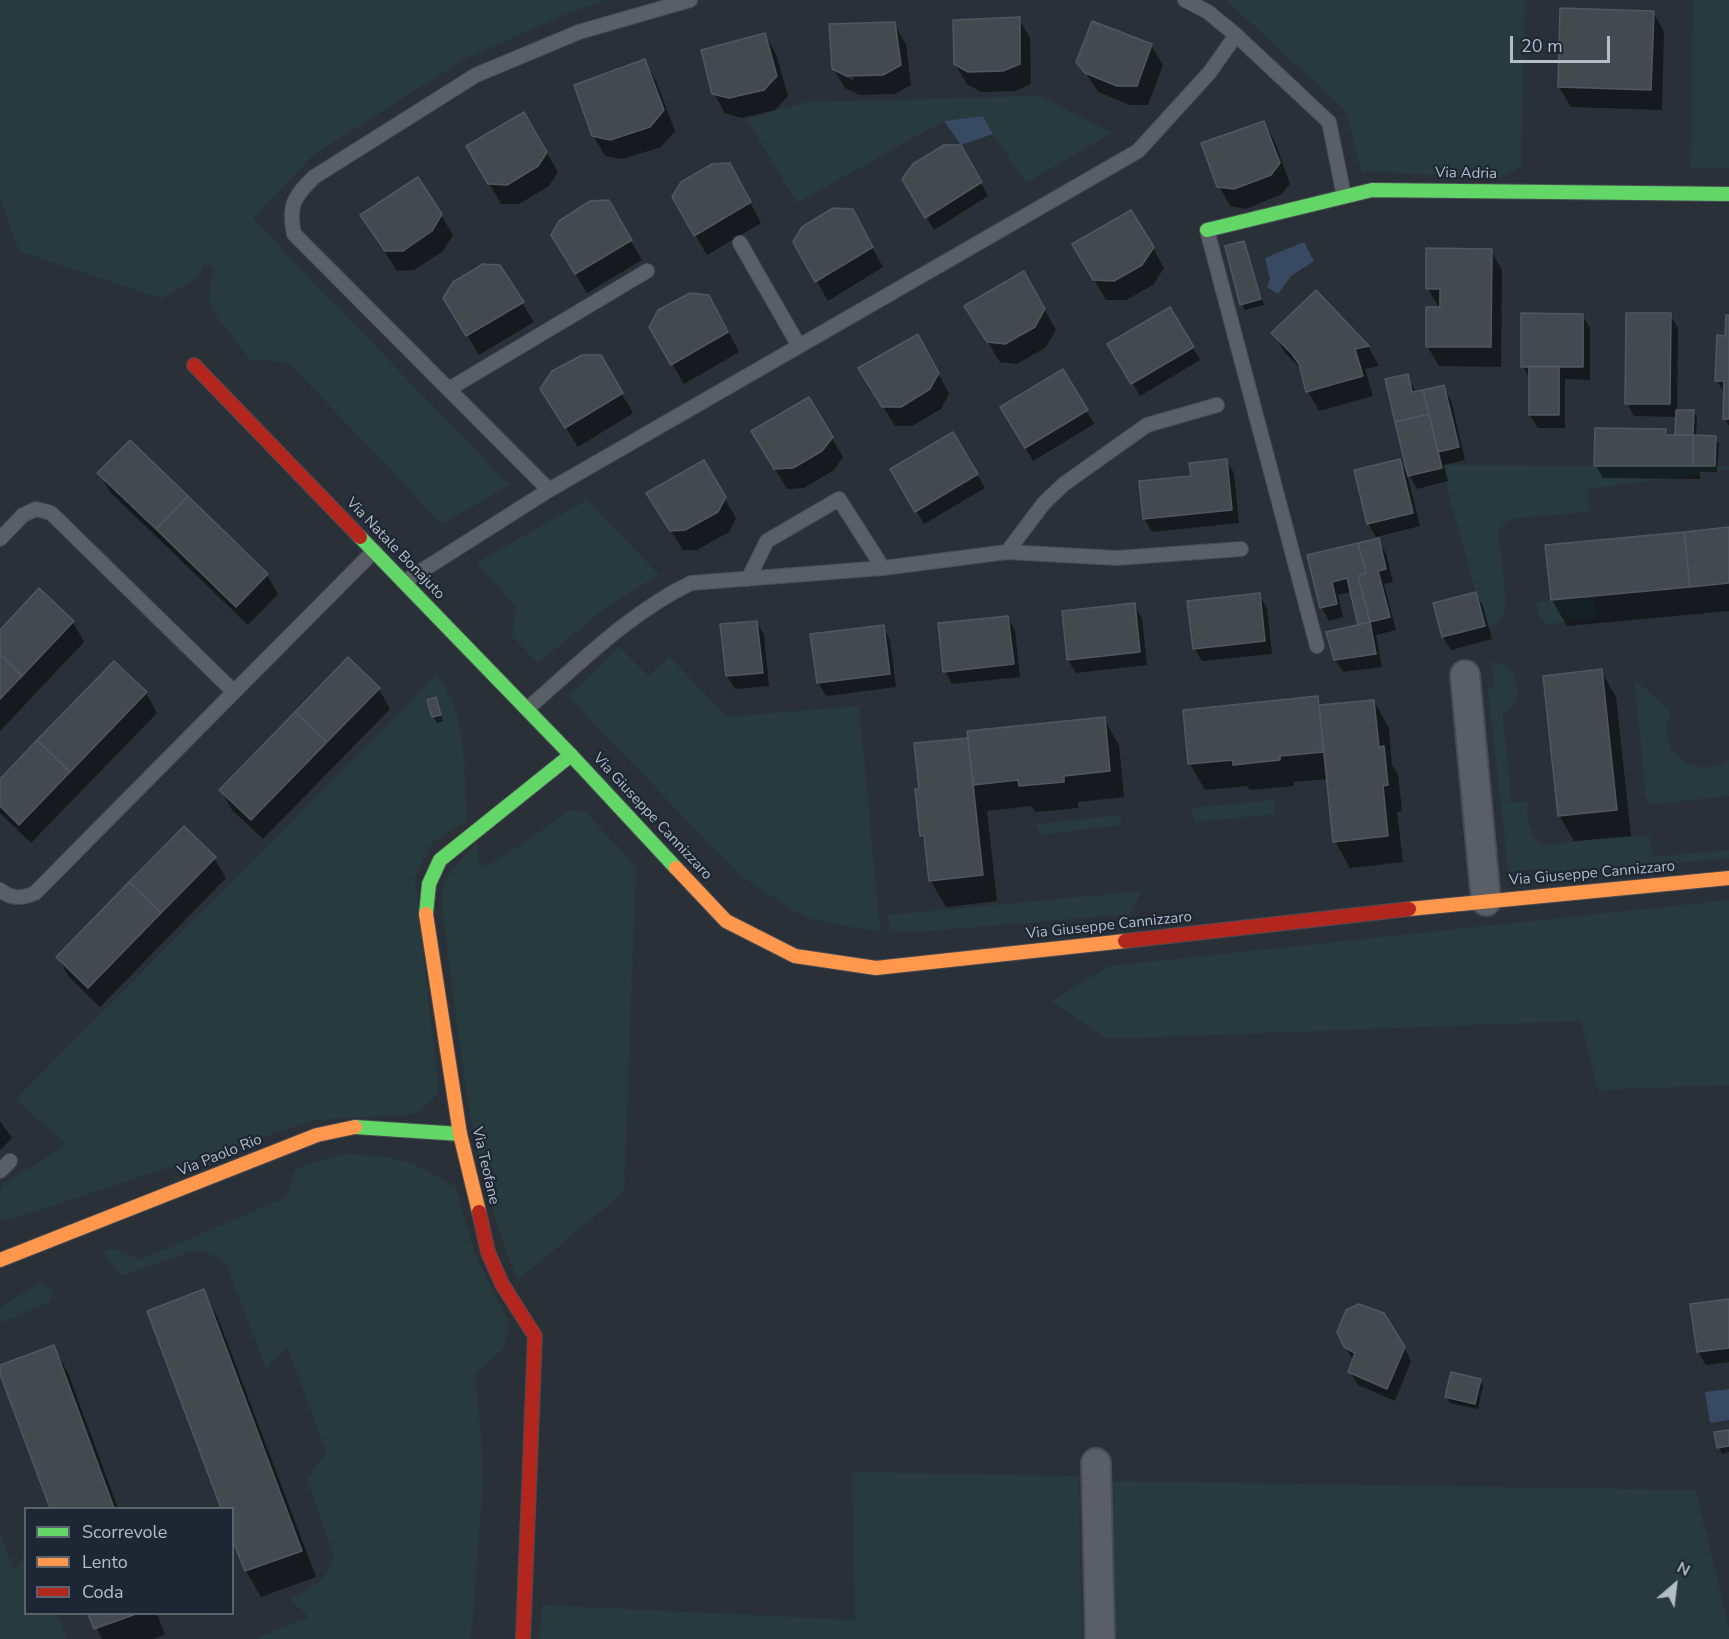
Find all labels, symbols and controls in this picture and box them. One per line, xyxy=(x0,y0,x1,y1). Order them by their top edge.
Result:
scale bar xyxy=(1513,24,1614,62)
text: 20 m xyxy=(1521,34,1563,58)
street label: Via Adria xyxy=(1435,164,1497,184)
street label: Via Natale Bonajuto xyxy=(342,494,448,604)
street label: Via Giuseppe Cannizzaro xyxy=(589,750,715,884)
street label: Via Giuseppe Cannizzaro xyxy=(1508,858,1676,890)
street label: Via Giuseppe Cannizzaro xyxy=(1025,908,1193,944)
street label: Via Teofane xyxy=(467,1125,503,1207)
street label: Via Paolo Rio xyxy=(175,1131,265,1181)
legend xyxy=(24,1507,234,1615)
text: Scorrevole xyxy=(82,1520,167,1544)
text: Lento xyxy=(82,1550,128,1574)
north arrow xyxy=(1645,1555,1705,1615)
text: N xyxy=(1673,1557,1694,1582)
text: Coda xyxy=(82,1580,124,1604)

